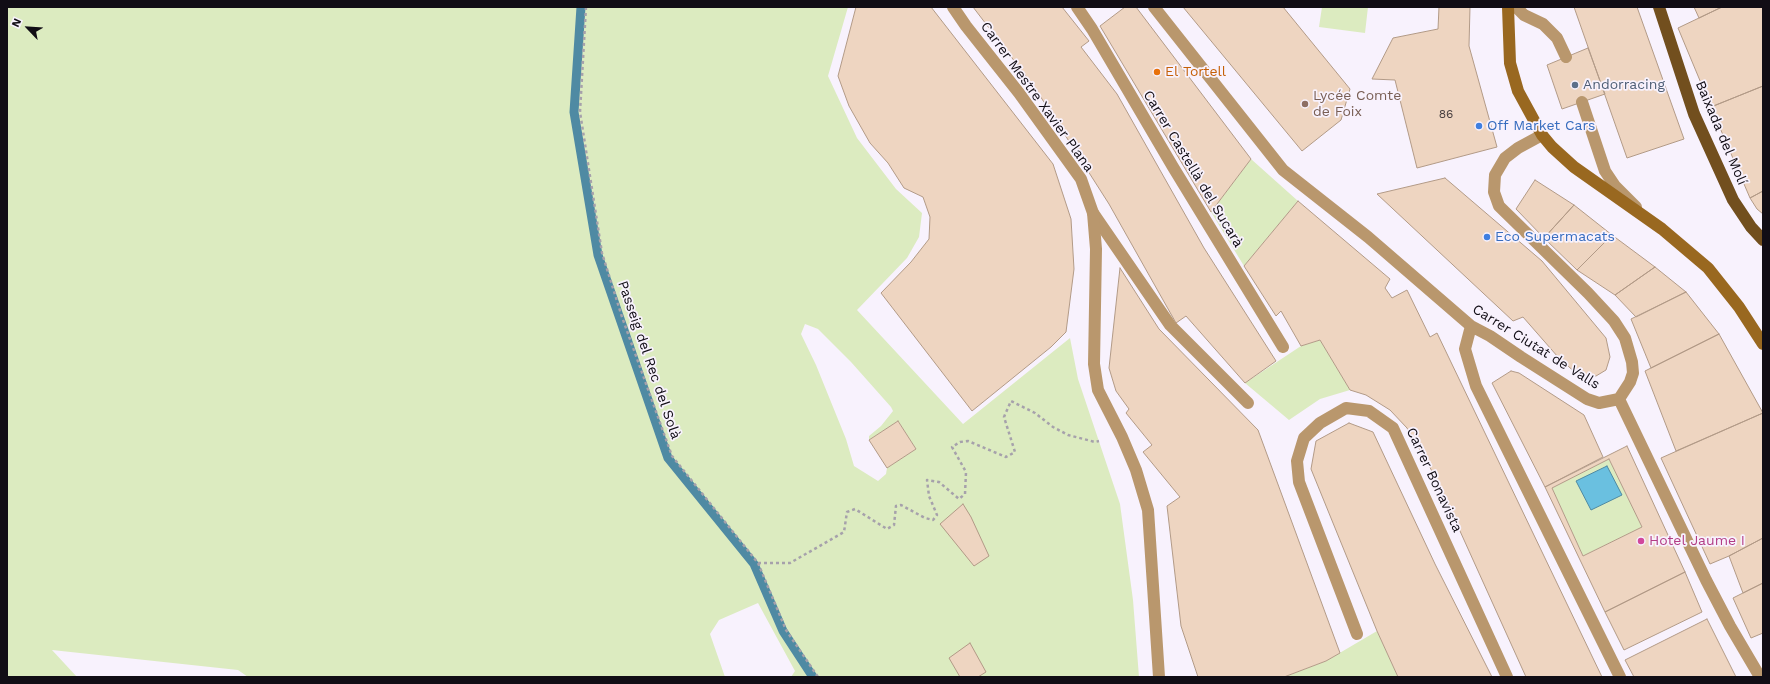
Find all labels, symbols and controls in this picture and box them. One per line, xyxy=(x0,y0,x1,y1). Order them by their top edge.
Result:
north arrow xyxy=(8,8,48,48)
text: N xyxy=(9,16,24,29)
street label: Carrer Mestre Xavier Plana xyxy=(977,19,1097,175)
place label: El Tortell xyxy=(1165,64,1226,80)
marker: El Tortell xyxy=(1152,67,1162,77)
place label: Andorracing xyxy=(1583,77,1665,93)
street label: Baixada del Molí xyxy=(1691,78,1751,188)
marker: Andorracing xyxy=(1570,80,1580,90)
street label: Carrer Castellà del Sucarà xyxy=(1139,87,1247,251)
place label: Lycée Comte de Foix xyxy=(1313,88,1401,120)
marker: Lycée Comte de Foix xyxy=(1300,99,1310,109)
house number: 86 xyxy=(1439,107,1453,121)
place label: Off Market Cars xyxy=(1487,118,1595,134)
marker: Off Market Cars xyxy=(1474,121,1484,131)
place label: Eco Supermacats xyxy=(1495,229,1615,245)
marker: Eco Supermacats xyxy=(1482,232,1492,242)
street label: Passeig del Rec del Solà xyxy=(614,279,684,441)
street label: Carrer Ciutat de Valls xyxy=(1469,301,1603,393)
street label: Carrer Bonavista xyxy=(1402,425,1466,535)
place label: Hotel Jaume I xyxy=(1649,533,1745,549)
marker: Hotel Jaume I xyxy=(1636,536,1646,546)

